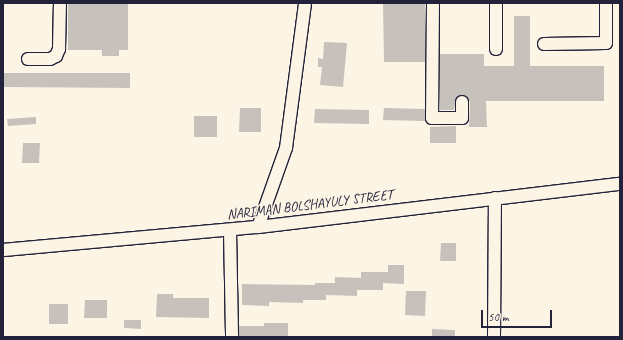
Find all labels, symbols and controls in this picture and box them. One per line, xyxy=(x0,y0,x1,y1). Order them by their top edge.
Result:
street label: NARIMAN BOLSHAYULY STREET xyxy=(226,186,394,224)
scale bar xyxy=(483,302,554,328)
text: 50 m xyxy=(488,309,508,325)

